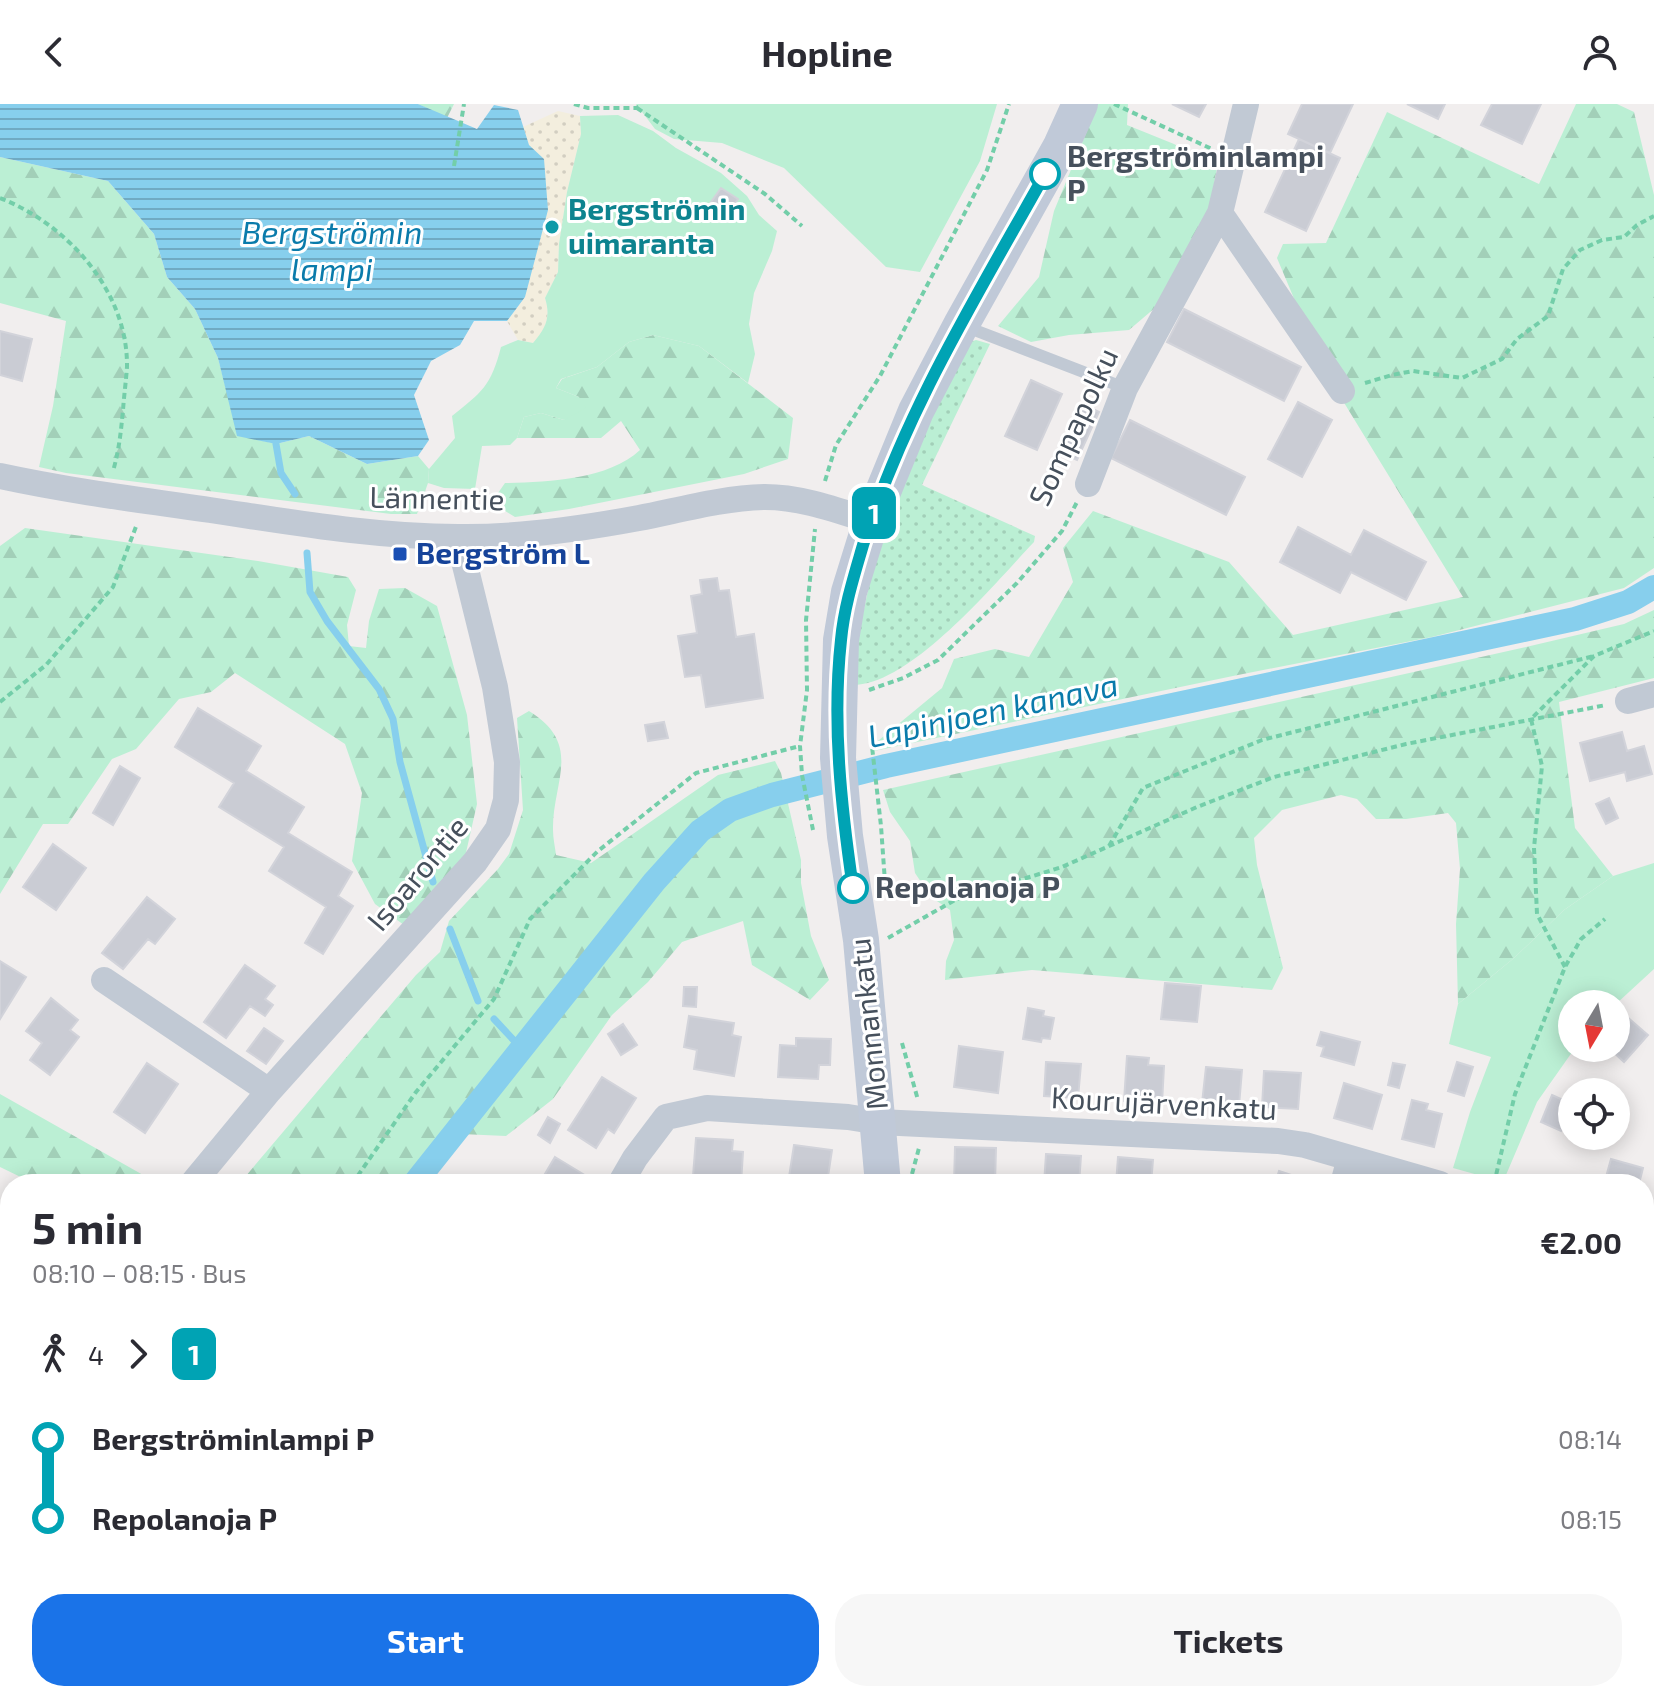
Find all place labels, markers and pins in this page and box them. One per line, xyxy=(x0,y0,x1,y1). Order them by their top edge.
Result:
place label: Bergströminlampi P xyxy=(1067,137,1324,207)
marker: Bergströminlampi P xyxy=(1030,159,1060,189)
place label: Bergströmin uimaranta xyxy=(568,190,746,260)
marker: Bergströmin uimaranta xyxy=(543,218,561,236)
place label: Bergström L xyxy=(416,534,590,570)
marker: Bergström L xyxy=(391,545,409,563)
place label: Repolanoja P xyxy=(875,868,1060,904)
marker: Repolanoja P xyxy=(838,873,868,903)

